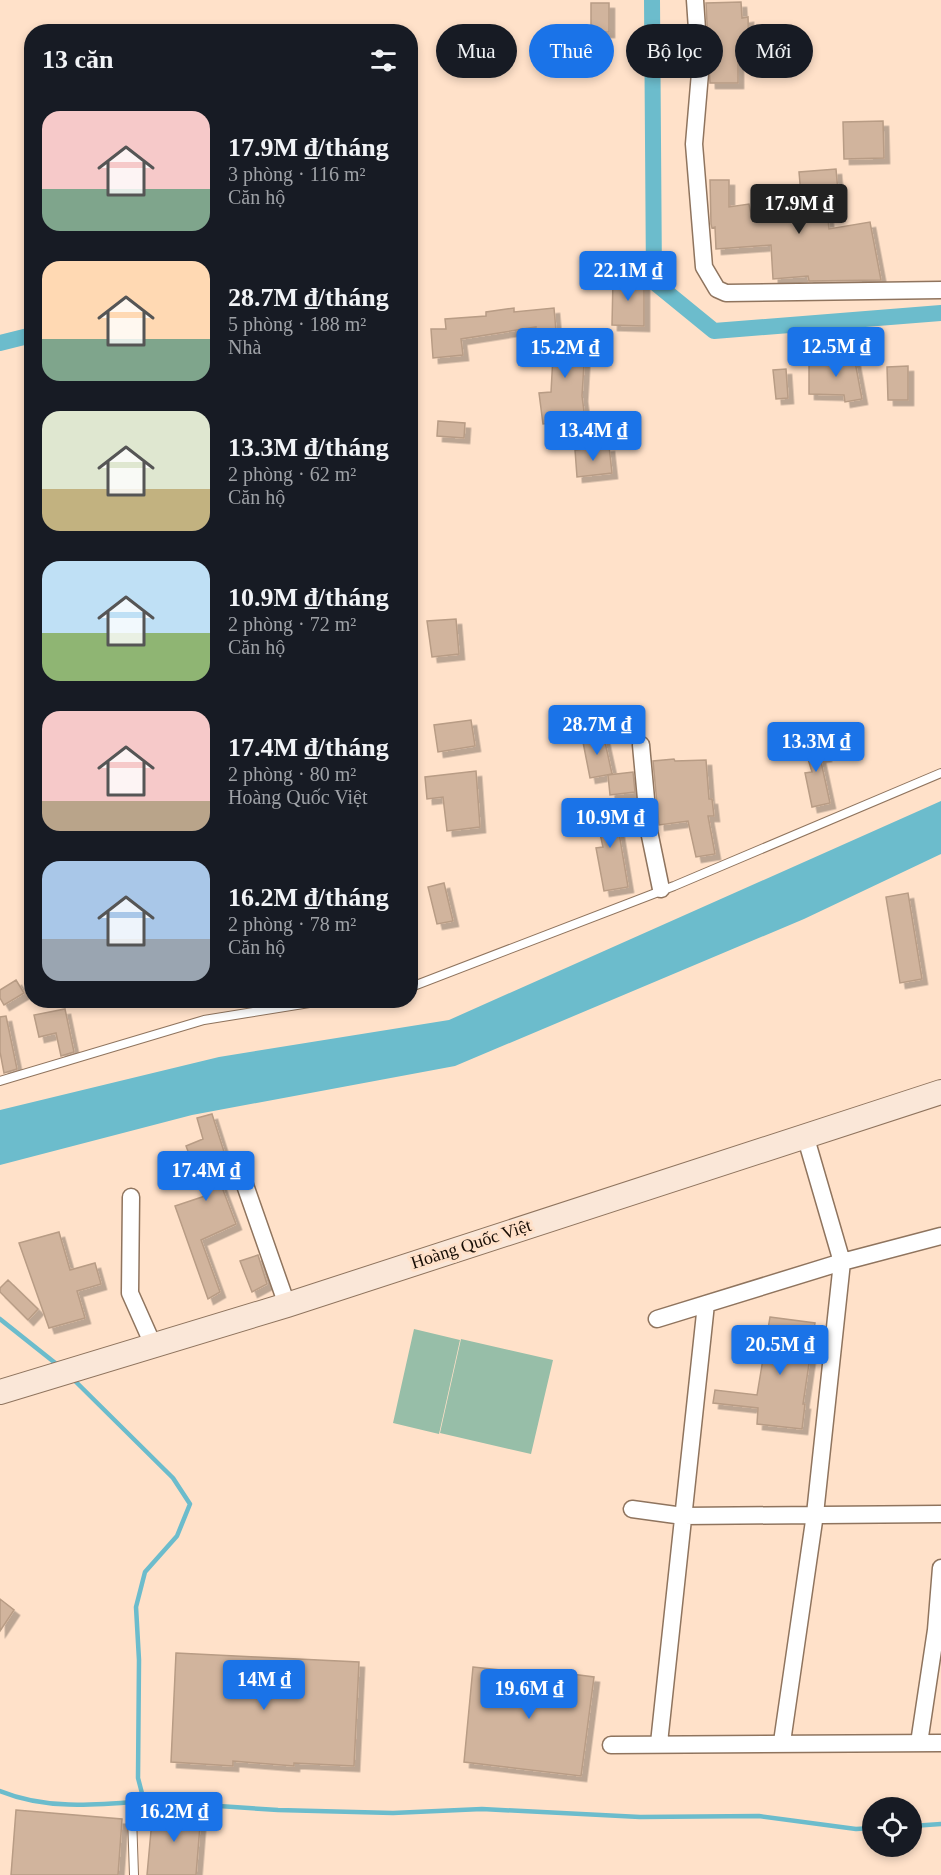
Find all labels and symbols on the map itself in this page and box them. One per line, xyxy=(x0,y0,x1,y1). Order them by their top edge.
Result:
pin: 17.9M ₫ xyxy=(744,184,854,235)
pin: 22.1M ₫ xyxy=(573,251,683,302)
pin: 12.5M ₫ xyxy=(781,327,891,378)
pin: 15.2M ₫ xyxy=(510,328,620,379)
pin: 13.4M ₫ xyxy=(538,411,648,462)
pin: 28.7M ₫ xyxy=(542,705,652,756)
pin: 13.3M ₫ xyxy=(761,722,871,773)
pin: 10.9M ₫ xyxy=(555,798,665,849)
pin: 17.4M ₫ xyxy=(151,1151,261,1202)
street label: Hoàng Quốc Việt xyxy=(408,1215,534,1273)
pin: 20.5M ₫ xyxy=(725,1325,835,1376)
pin: 14M ₫ xyxy=(222,1660,306,1711)
pin: 19.6M ₫ xyxy=(474,1669,584,1720)
pin: 16.2M ₫ xyxy=(119,1792,229,1843)

